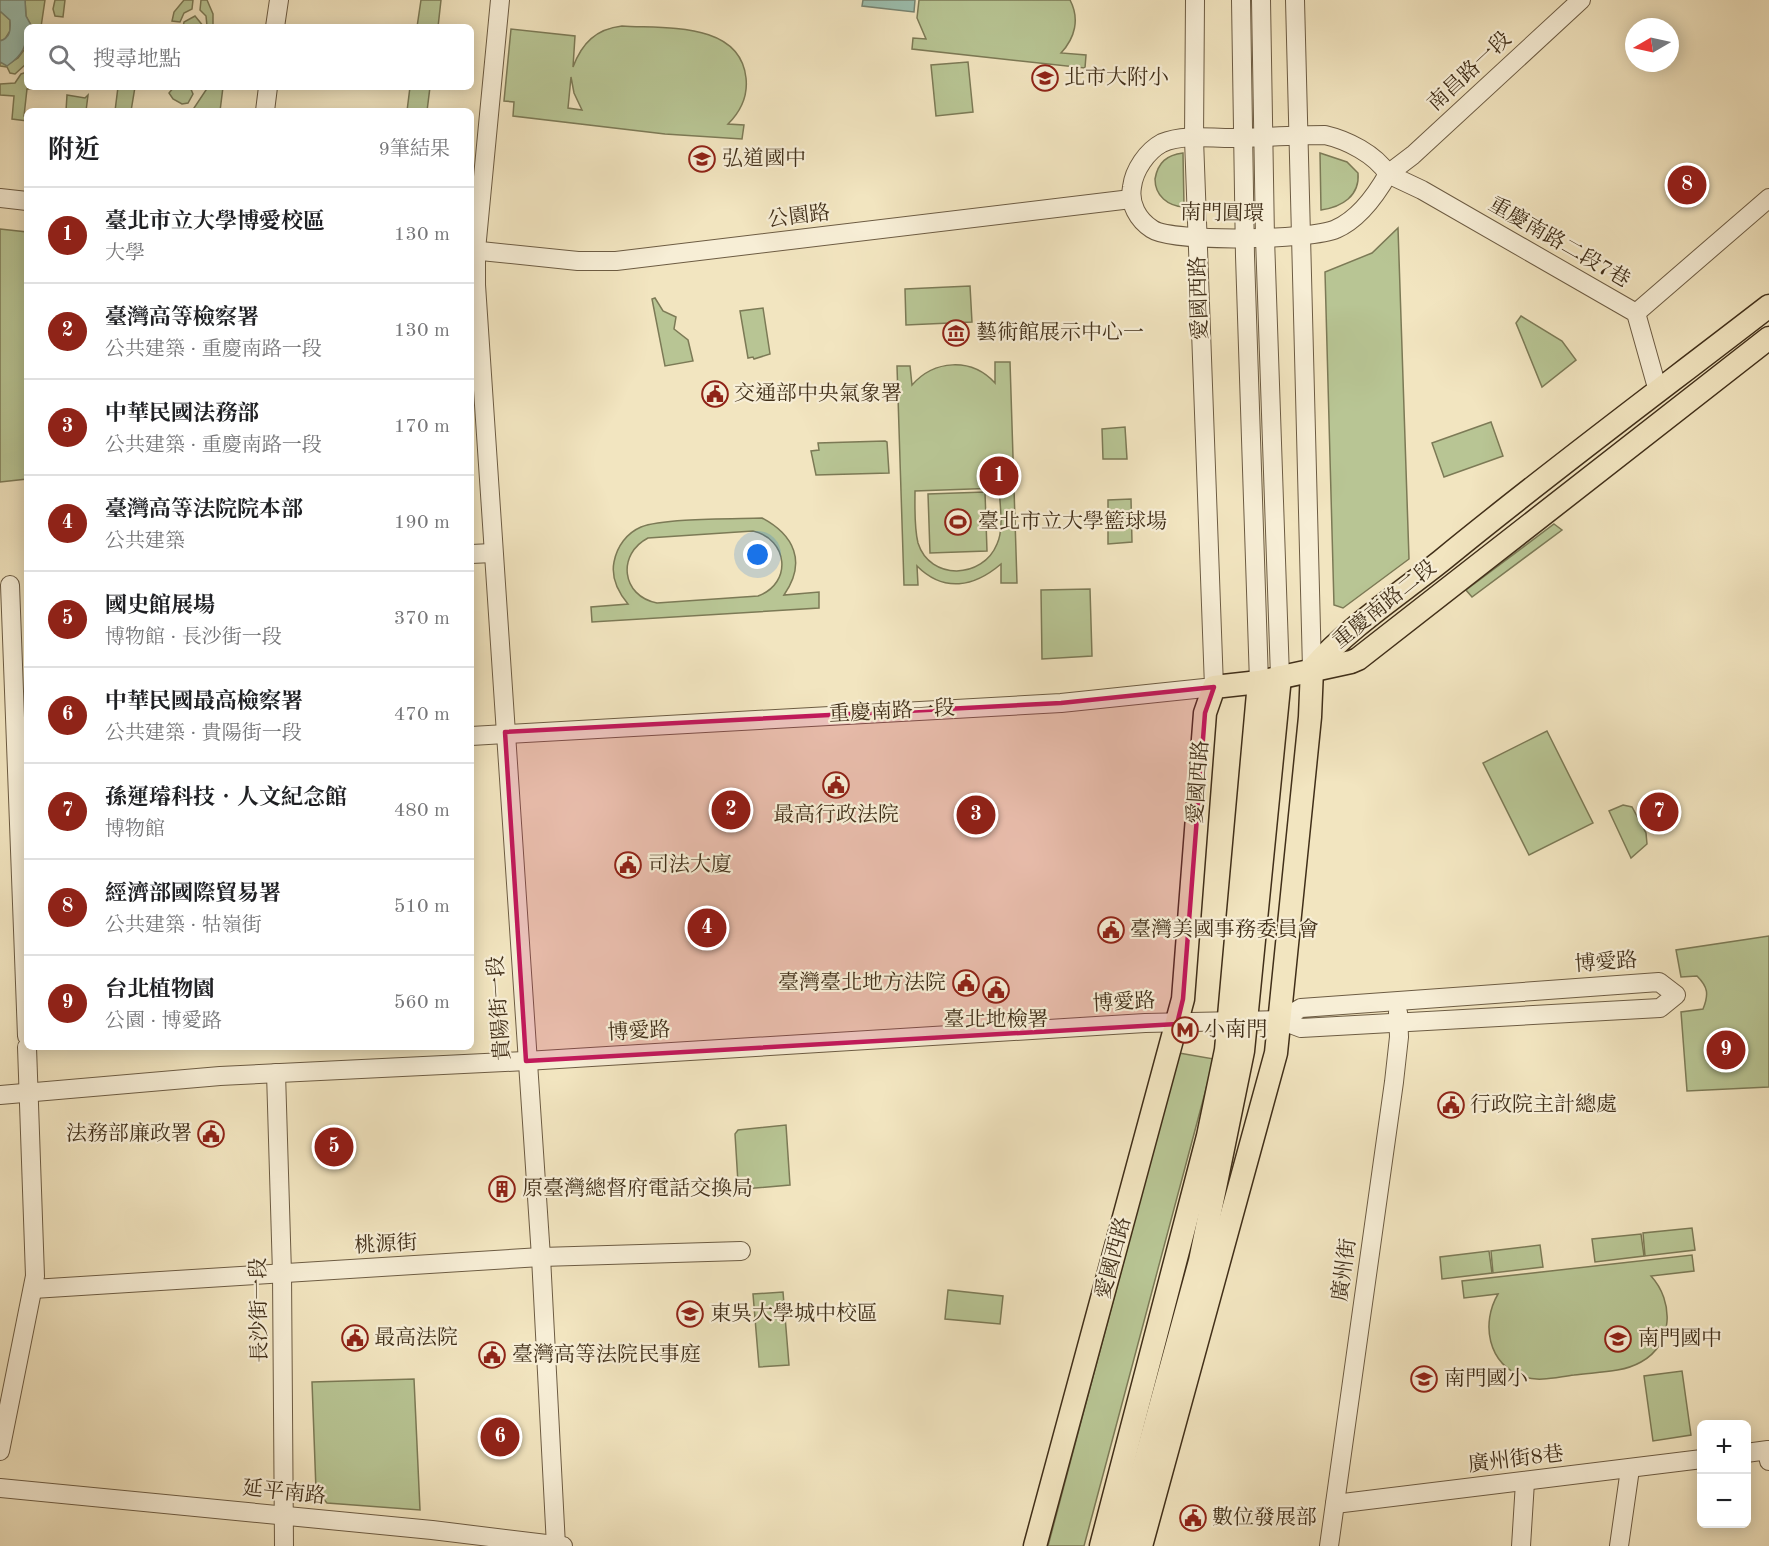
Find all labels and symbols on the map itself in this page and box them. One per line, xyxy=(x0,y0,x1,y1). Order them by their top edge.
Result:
north arrow xyxy=(1625,18,1679,72)
street label: 南昌路一段 xyxy=(1423,27,1516,115)
school or university icon: 北市大附小 xyxy=(1030,63,1060,93)
place label: 北市大附小 xyxy=(1064,66,1169,89)
school or university icon: 弘道國中 xyxy=(687,144,717,174)
place label: 弘道國中 xyxy=(722,147,806,170)
pin: 8 xyxy=(1668,162,1706,207)
street label: 重慶南路二段7巷 xyxy=(1485,192,1634,292)
street label: 公園路 xyxy=(766,200,832,231)
street label: 南門圓環 xyxy=(1180,201,1264,225)
street label: 愛國西路 xyxy=(1186,256,1212,340)
museum icon: 藝術館展示中心一 xyxy=(941,318,971,348)
place label: 藝術館展示中心一 xyxy=(976,321,1144,344)
public building icon: 交通部中央氣象署 xyxy=(700,379,730,409)
place label: 交通部中央氣象署 xyxy=(734,382,902,405)
pin: 1 xyxy=(980,454,1018,498)
sports icon: 臺北市立大學籃球場 xyxy=(943,507,973,537)
place label: 臺北市立大學籃球場 xyxy=(978,510,1167,533)
your location xyxy=(743,540,772,569)
street label: 重慶南路二段 xyxy=(1328,556,1441,653)
street label: 重慶南路一段 xyxy=(828,696,955,726)
street label: 愛國西路 xyxy=(1184,739,1212,825)
public building icon: 最高行政法院 xyxy=(821,770,851,800)
pin: 2 xyxy=(712,788,750,832)
pin: 7 xyxy=(1640,790,1678,834)
pin: 3 xyxy=(956,792,996,838)
place label: 最高行政法院 xyxy=(773,803,899,826)
public building icon: 司法大廈 xyxy=(613,850,643,880)
place label: 司法大廈 xyxy=(648,853,732,876)
pin: 4 xyxy=(688,906,726,950)
public building icon: 臺灣美國事務委員會 xyxy=(1096,915,1126,945)
place label: 臺灣美國事務委員會 xyxy=(1130,918,1319,941)
street label: 博愛路 xyxy=(1574,948,1638,976)
street label: 貴陽街一段 xyxy=(484,955,514,1061)
public building icon: 臺灣臺北地方法院 xyxy=(951,968,981,998)
place label: 臺灣臺北地方法院 xyxy=(778,971,946,994)
public building icon: 臺北地檢署 xyxy=(981,975,1011,1005)
street label: 博愛路 xyxy=(1092,989,1156,1015)
place label: 臺北地檢署 xyxy=(944,1008,1049,1031)
metro station icon: 小南門 xyxy=(1170,1015,1200,1045)
street label: 博愛路 xyxy=(607,1018,671,1044)
place label: 小南門 xyxy=(1204,1018,1267,1041)
pin: 9 xyxy=(1706,1028,1746,1072)
public building icon: 行政院主計總處 xyxy=(1436,1090,1466,1120)
place label: 行政院主計總處 xyxy=(1470,1093,1617,1116)
public building icon: 法務部廉政署 xyxy=(196,1119,226,1149)
place label: 法務部廉政署 xyxy=(66,1122,192,1145)
pin: 5 xyxy=(314,1124,354,1170)
building icon: 原臺灣總督府電話交換局 xyxy=(487,1174,517,1204)
place label: 原臺灣總督府電話交換局 xyxy=(522,1177,753,1200)
street label: 愛國西路 xyxy=(1091,1214,1135,1301)
street label: 桃源街 xyxy=(354,1231,418,1257)
street label: 廣州街 xyxy=(1328,1237,1360,1303)
street label: 長沙街一段 xyxy=(247,1257,271,1363)
school or university icon: 東吳大學城中校區 xyxy=(675,1299,705,1329)
place label: 東吳大學城中校區 xyxy=(710,1302,878,1325)
public building icon: 最高法院 xyxy=(340,1323,370,1353)
school or university icon: 南門國中 xyxy=(1603,1324,1633,1354)
place label: 最高法院 xyxy=(374,1326,458,1349)
place label: 南門國中 xyxy=(1638,1327,1722,1350)
public building icon: 臺灣高等法院民事庭 xyxy=(477,1340,507,1370)
place label: 臺灣高等法院民事庭 xyxy=(512,1343,701,1366)
school or university icon: 南門國小 xyxy=(1409,1364,1439,1394)
place label: 南門國小 xyxy=(1444,1367,1528,1390)
pin: 6 xyxy=(480,1414,520,1460)
street label: 廣州街8巷 xyxy=(1467,1442,1565,1476)
street label: 延平南路 xyxy=(241,1476,327,1508)
public building icon: 數位發展部 xyxy=(1178,1503,1208,1533)
place label: 數位發展部 xyxy=(1212,1506,1317,1529)

